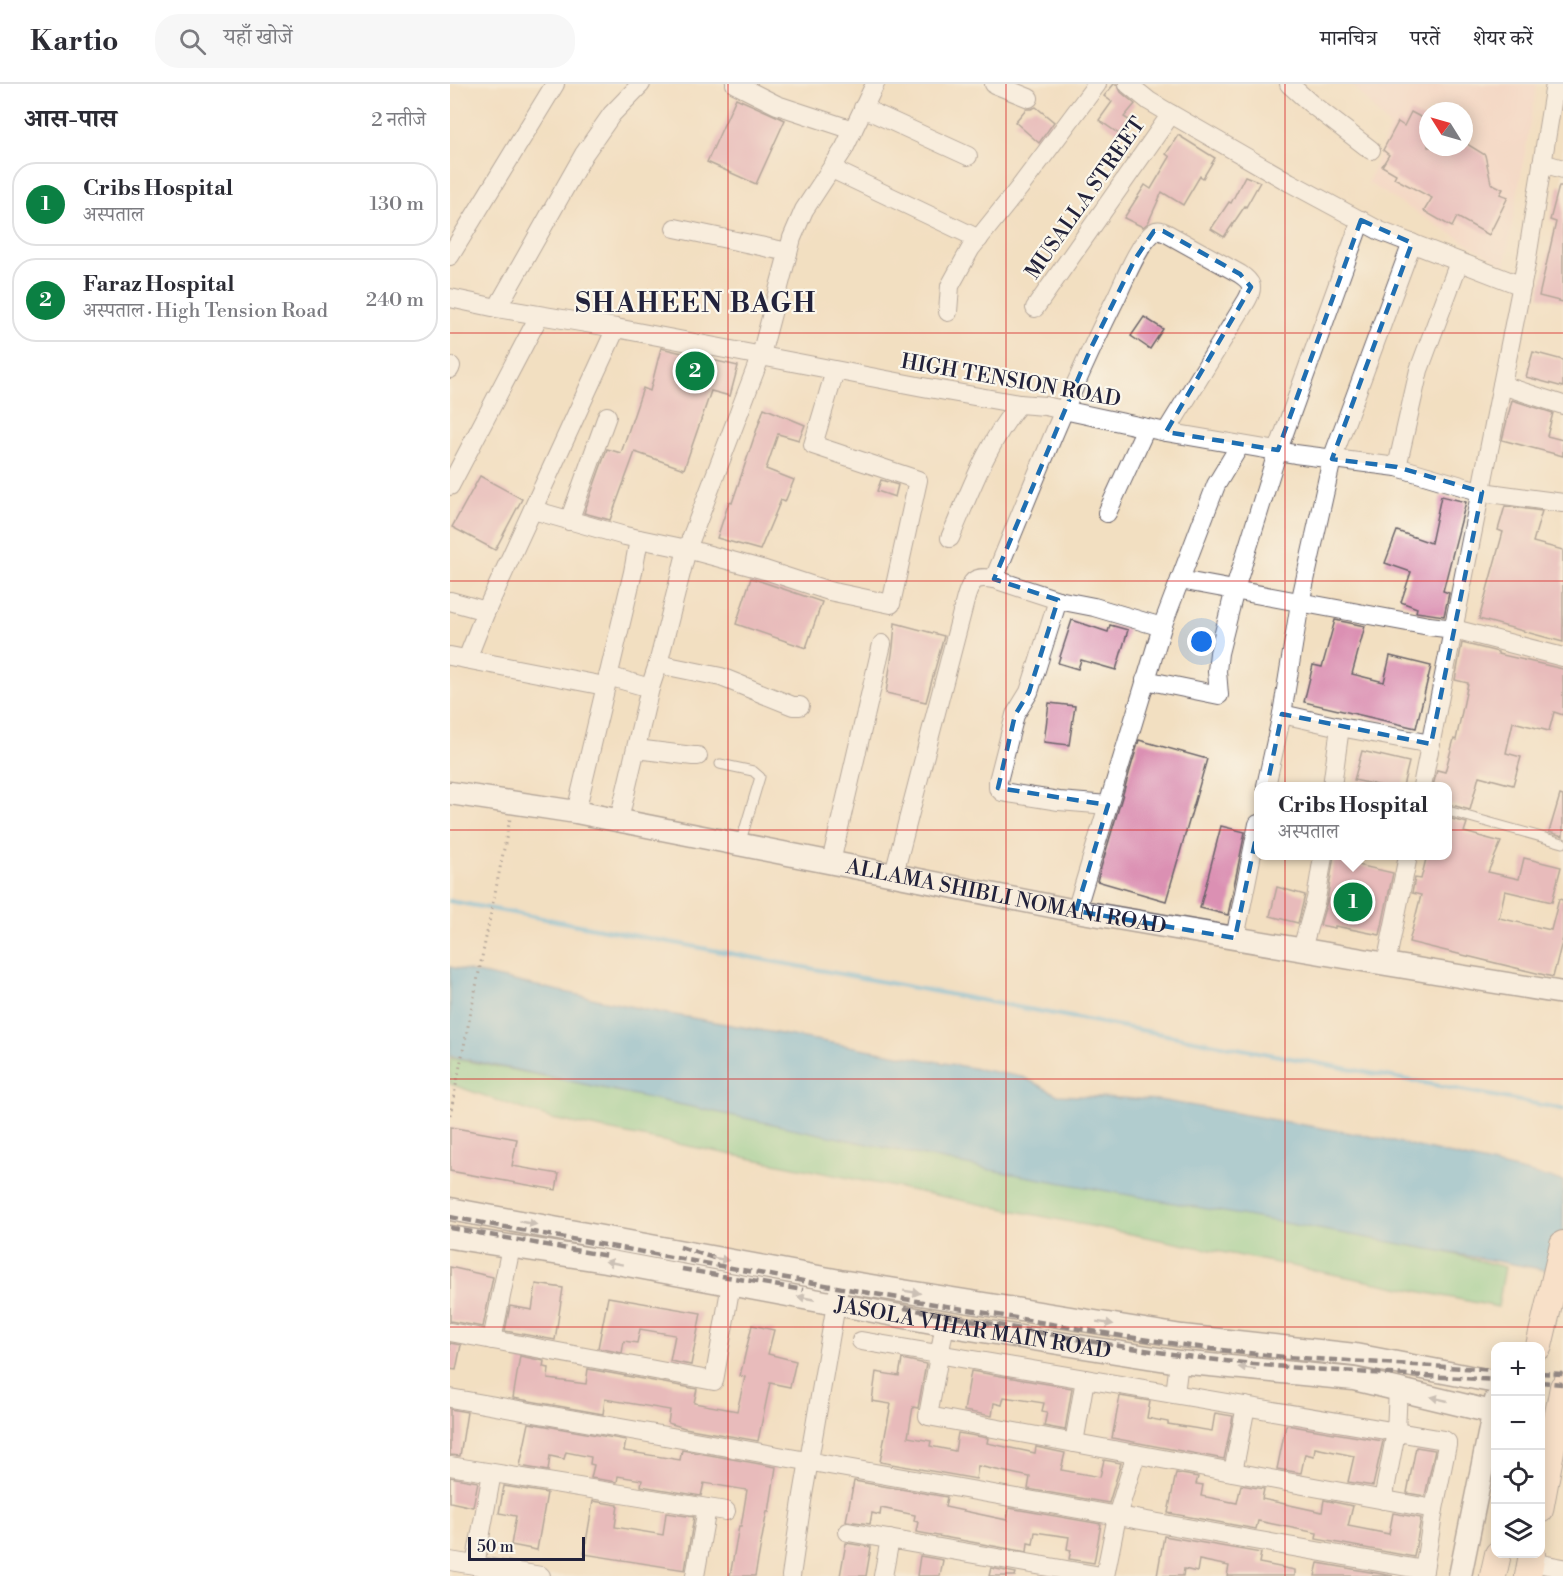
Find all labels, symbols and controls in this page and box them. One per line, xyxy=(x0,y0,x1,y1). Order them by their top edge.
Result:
search box xyxy=(155,14,575,68)
text: Kartio xyxy=(30,24,119,59)
text: यहाँ खोजें xyxy=(224,24,293,51)
icon: search xyxy=(176,25,209,58)
text: मानचित्र xyxy=(1320,26,1377,52)
text: परतें xyxy=(1410,26,1440,52)
text: शेयर करें xyxy=(1473,26,1533,52)
north arrow xyxy=(1419,102,1473,156)
text: आस-पास xyxy=(24,103,117,135)
text: 2 नतीजे xyxy=(371,108,426,133)
street label: MUSALLA STREET xyxy=(1020,112,1152,285)
text: Cribs Hospital xyxy=(83,175,233,202)
text: 1 xyxy=(41,192,50,217)
text: 130 m xyxy=(369,192,424,217)
text: अस्पताल xyxy=(83,203,144,228)
text: Faraz Hospital xyxy=(83,271,234,298)
district label: SHAHEEN BAGH xyxy=(575,287,817,321)
text: 2 xyxy=(39,288,52,313)
text: 240 m xyxy=(366,288,424,313)
text: अस्पताल · High Tension Road xyxy=(83,299,328,324)
pin: 2 xyxy=(676,348,714,394)
street label: HIGH TENSION ROAD xyxy=(899,349,1123,413)
your location xyxy=(1187,627,1216,656)
popup xyxy=(1254,782,1452,860)
text: Cribs Hospital xyxy=(1278,792,1428,819)
text: अस्पताल xyxy=(1278,820,1339,845)
street label: ALLAMA SHIBLI NOMANI ROAD xyxy=(843,854,1168,940)
pin: 1 xyxy=(1334,880,1372,924)
one-way arrow xyxy=(519,1219,538,1228)
one-way arrow xyxy=(711,1255,730,1264)
one-way arrow xyxy=(604,1258,623,1267)
one-way arrow xyxy=(903,1288,922,1297)
street label: JASOLA VIHAR MAIN ROAD xyxy=(832,1292,1113,1365)
one-way arrow xyxy=(796,1294,815,1303)
one-way arrow xyxy=(1095,1319,1114,1328)
map controls xyxy=(1491,1342,1545,1558)
button: + xyxy=(1491,1342,1545,1396)
one-way arrow xyxy=(1237,1363,1256,1373)
one-way arrow xyxy=(1430,1393,1448,1403)
button: − xyxy=(1491,1396,1545,1450)
button: locate xyxy=(1491,1450,1545,1504)
button: layers xyxy=(1491,1504,1545,1558)
scale bar xyxy=(468,1534,585,1562)
text: 50 m xyxy=(477,1537,514,1557)

